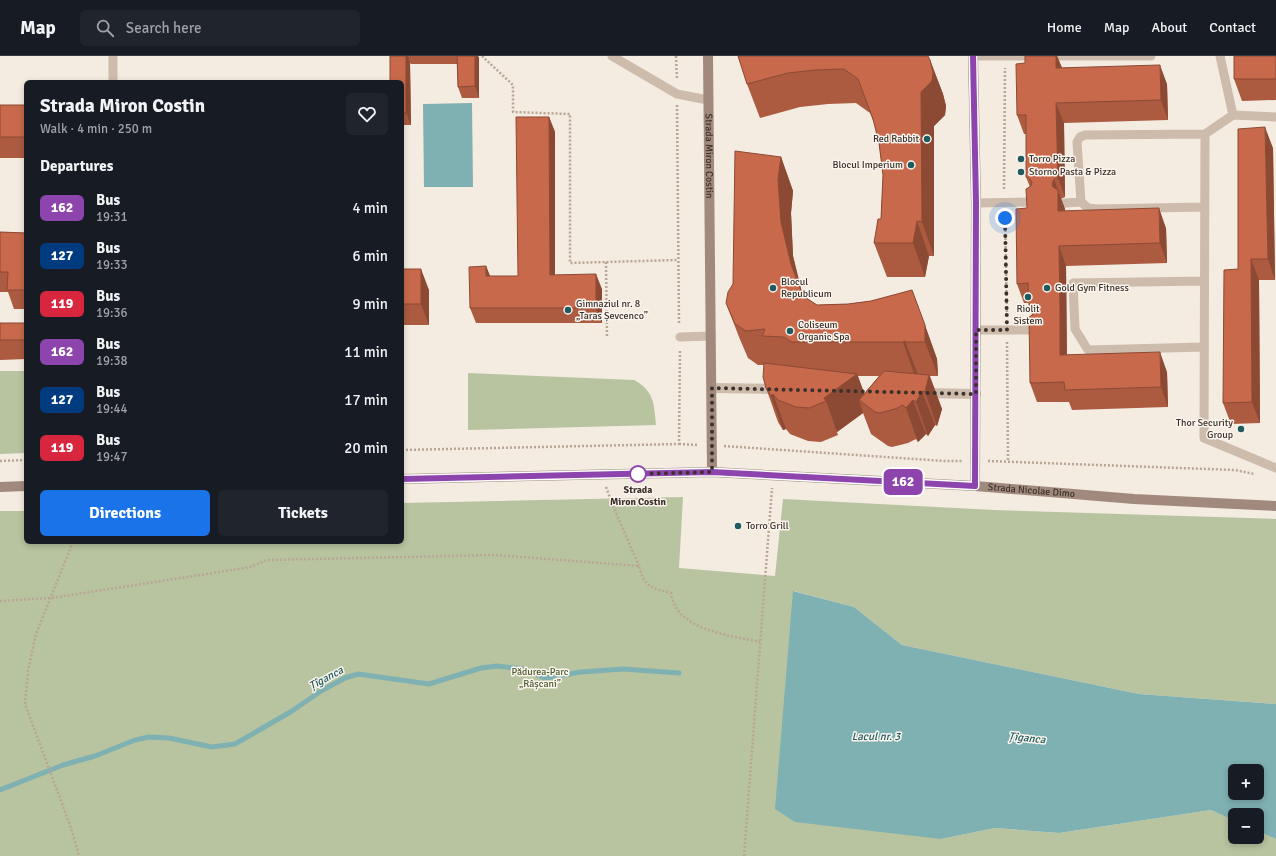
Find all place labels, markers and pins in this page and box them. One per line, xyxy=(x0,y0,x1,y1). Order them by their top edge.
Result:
place label: Red Rabbit xyxy=(873,133,919,145)
marker: Red Rabbit xyxy=(922,134,932,144)
place label: Torro Pizza xyxy=(1029,153,1075,165)
marker: Torro Pizza xyxy=(1016,154,1026,164)
place label: Blocul Imperium xyxy=(832,159,903,171)
marker: Blocul Imperium xyxy=(906,160,916,170)
place label: Storno Pasta & Pizza xyxy=(1029,166,1116,178)
marker: Storno Pasta & Pizza xyxy=(1016,167,1026,177)
place label: Blocul Republicum xyxy=(781,276,832,300)
place label: Gold Gym Fitness xyxy=(1055,282,1129,294)
marker: Blocul Republicum xyxy=(768,283,778,293)
marker: Gold Gym Fitness xyxy=(1042,283,1052,293)
marker: Riolit Sistem xyxy=(1023,292,1033,302)
place label: Gimnaziul nr. 8 „Taras Șevcenco” xyxy=(576,298,648,322)
place label: Riolit Sistem xyxy=(1013,303,1043,327)
marker: Gimnaziul nr. 8 „Taras Șevcenco” xyxy=(563,305,573,315)
place label: Coliseum Organic Spa xyxy=(798,319,850,343)
marker: Coliseum Organic Spa xyxy=(785,326,795,336)
place label: Thor Security Group xyxy=(1176,417,1233,441)
marker: Thor Security Group xyxy=(1236,424,1246,434)
marker: Strada Miron Costin xyxy=(629,465,647,483)
place label: Strada Miron Costin xyxy=(610,484,666,508)
place label: Torro Grill xyxy=(746,520,789,532)
marker: Torro Grill xyxy=(733,521,743,531)

